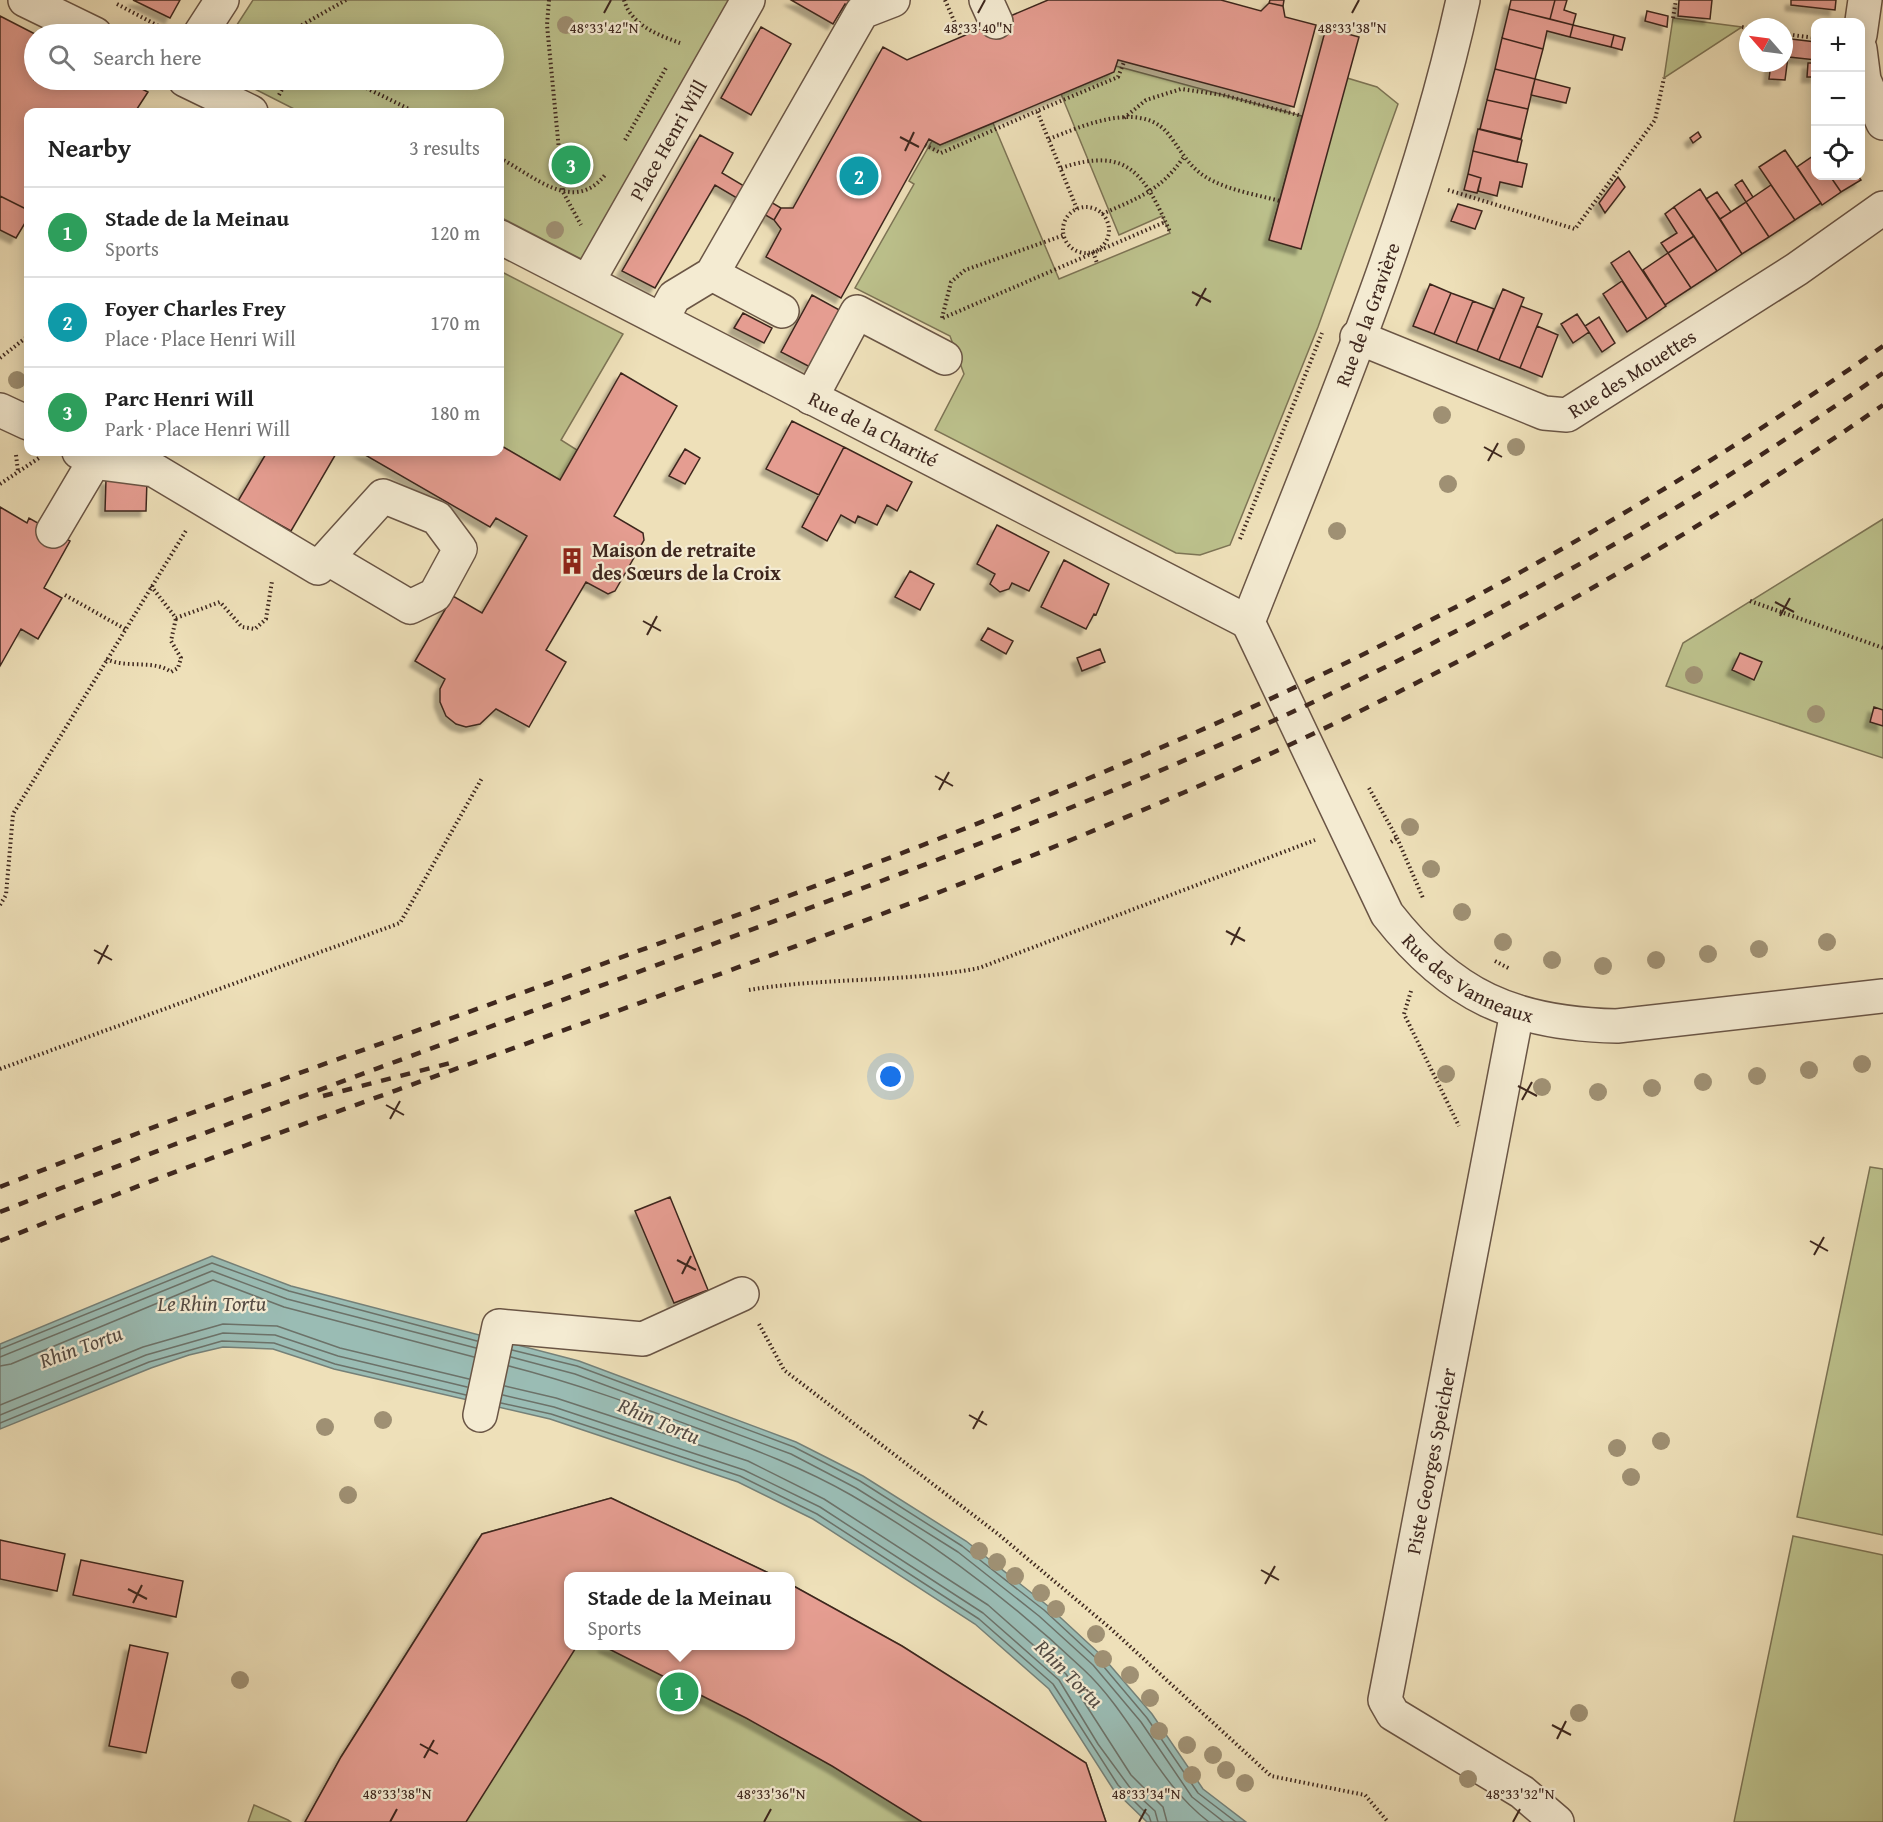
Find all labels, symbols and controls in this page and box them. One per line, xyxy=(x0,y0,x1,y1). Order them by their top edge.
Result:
text: 48°33'42"N xyxy=(570,17,639,38)
text: 48°33'40"N xyxy=(944,17,1013,38)
text: 48°33'38"N xyxy=(1318,17,1387,38)
north arrow xyxy=(1739,18,1793,72)
map controls xyxy=(1811,18,1865,180)
button: + xyxy=(1811,18,1865,72)
search box xyxy=(24,24,504,90)
icon: search xyxy=(45,41,78,74)
text: Search here xyxy=(93,41,202,73)
button: − xyxy=(1811,72,1865,126)
street label: Place Henri Will xyxy=(622,74,714,206)
button: locate xyxy=(1811,126,1865,180)
text: Nearby xyxy=(48,128,131,167)
text: 3 results xyxy=(409,133,480,162)
pin: 3 xyxy=(552,142,590,188)
pin: 2 xyxy=(840,154,878,198)
text: Stade de la Meinau xyxy=(105,202,289,234)
text: 1 xyxy=(62,218,73,247)
text: 120 m xyxy=(430,218,480,247)
text: Sports xyxy=(105,234,159,263)
street label: Rue de la Gravière xyxy=(1327,238,1407,391)
text: Foyer Charles Frey xyxy=(105,292,286,324)
text: 2 xyxy=(62,308,73,337)
text: 170 m xyxy=(430,308,480,337)
street label: Rue des Mouettes xyxy=(1562,322,1702,425)
text: Place · Place Henri Will xyxy=(105,324,296,353)
text: Parc Henri Will xyxy=(105,382,254,414)
street label: Rue de la Charité xyxy=(804,383,943,474)
text: 3 xyxy=(62,398,73,427)
text: 180 m xyxy=(430,398,480,427)
text: Park · Place Henri Will xyxy=(105,414,290,443)
place label: Maison de retraite des Sœurs de la Croix xyxy=(592,535,781,587)
building icon: Maison de retraite des Sœurs de la Croix xyxy=(557,546,587,576)
street label: Rue des Vanneaux xyxy=(1396,927,1538,1030)
your location xyxy=(876,1062,905,1091)
water label: Le Rhin Tortu xyxy=(157,1288,267,1319)
water label: Rhin Tortu xyxy=(34,1317,127,1376)
street label: Piste Georges Speicher xyxy=(1398,1365,1463,1557)
water label: Rhin Tortu xyxy=(612,1389,705,1452)
popup xyxy=(564,1572,795,1650)
text: Stade de la Meinau xyxy=(587,1581,772,1613)
text: Sports xyxy=(587,1613,641,1642)
water label: Rhin Tortu xyxy=(1027,1631,1111,1715)
pin: 1 xyxy=(660,1670,698,1714)
text: 48°33'38"N xyxy=(363,1783,432,1804)
text: 48°33'36"N xyxy=(737,1783,806,1804)
text: 48°33'34"N xyxy=(1112,1783,1181,1804)
text: 48°33'32"N xyxy=(1486,1783,1555,1804)

